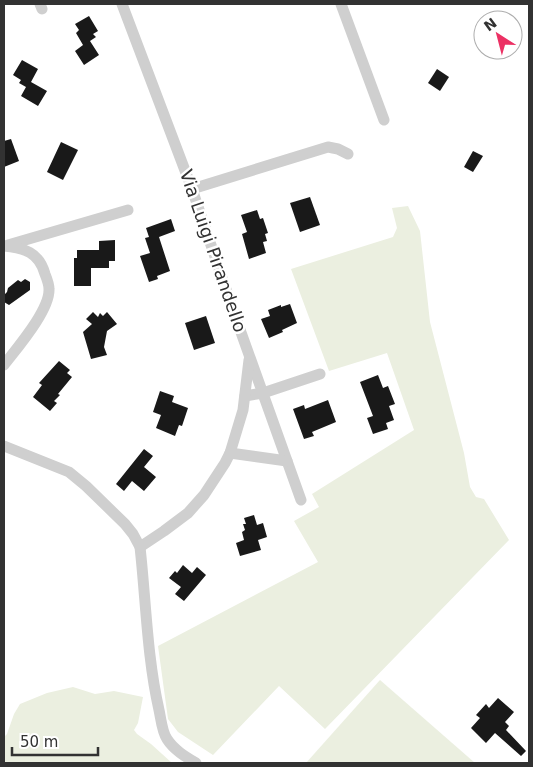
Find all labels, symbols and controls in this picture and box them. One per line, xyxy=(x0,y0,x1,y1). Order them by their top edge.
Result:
north arrow xyxy=(473,10,523,60)
text: N xyxy=(481,15,500,34)
street label: Via Luigi Pirandello xyxy=(176,167,251,335)
scale bar xyxy=(12,724,99,756)
text: 50 m xyxy=(20,733,58,751)

